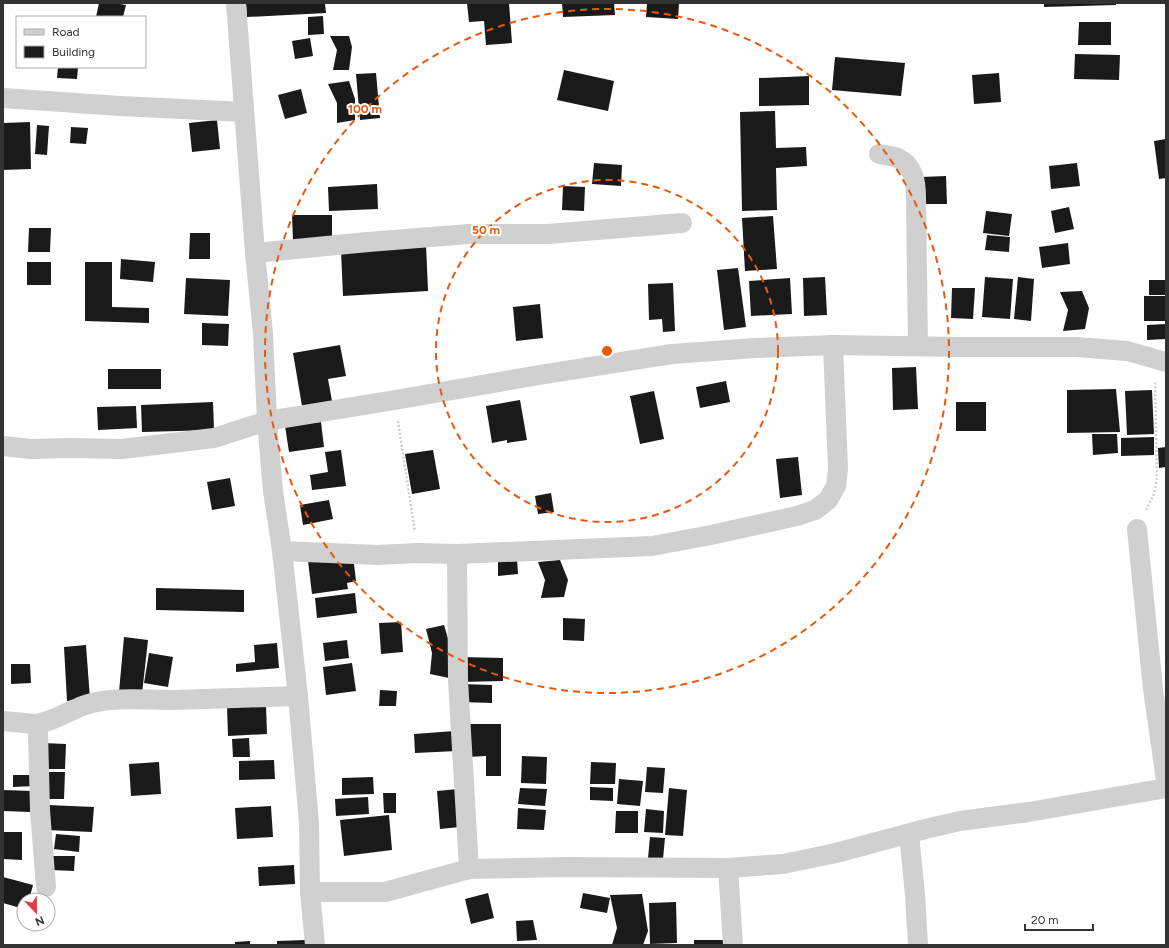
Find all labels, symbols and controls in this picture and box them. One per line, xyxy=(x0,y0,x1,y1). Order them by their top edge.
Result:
legend xyxy=(16,16,146,68)
text: Road xyxy=(52,25,80,39)
text: Building xyxy=(52,45,95,59)
text: 100 m xyxy=(348,102,382,116)
text: 50 m xyxy=(472,223,500,237)
centre of rings xyxy=(600,344,614,358)
north arrow xyxy=(16,892,56,932)
scale bar xyxy=(1025,906,1093,932)
text: N xyxy=(33,913,46,928)
text: 20 m xyxy=(1031,913,1059,927)

